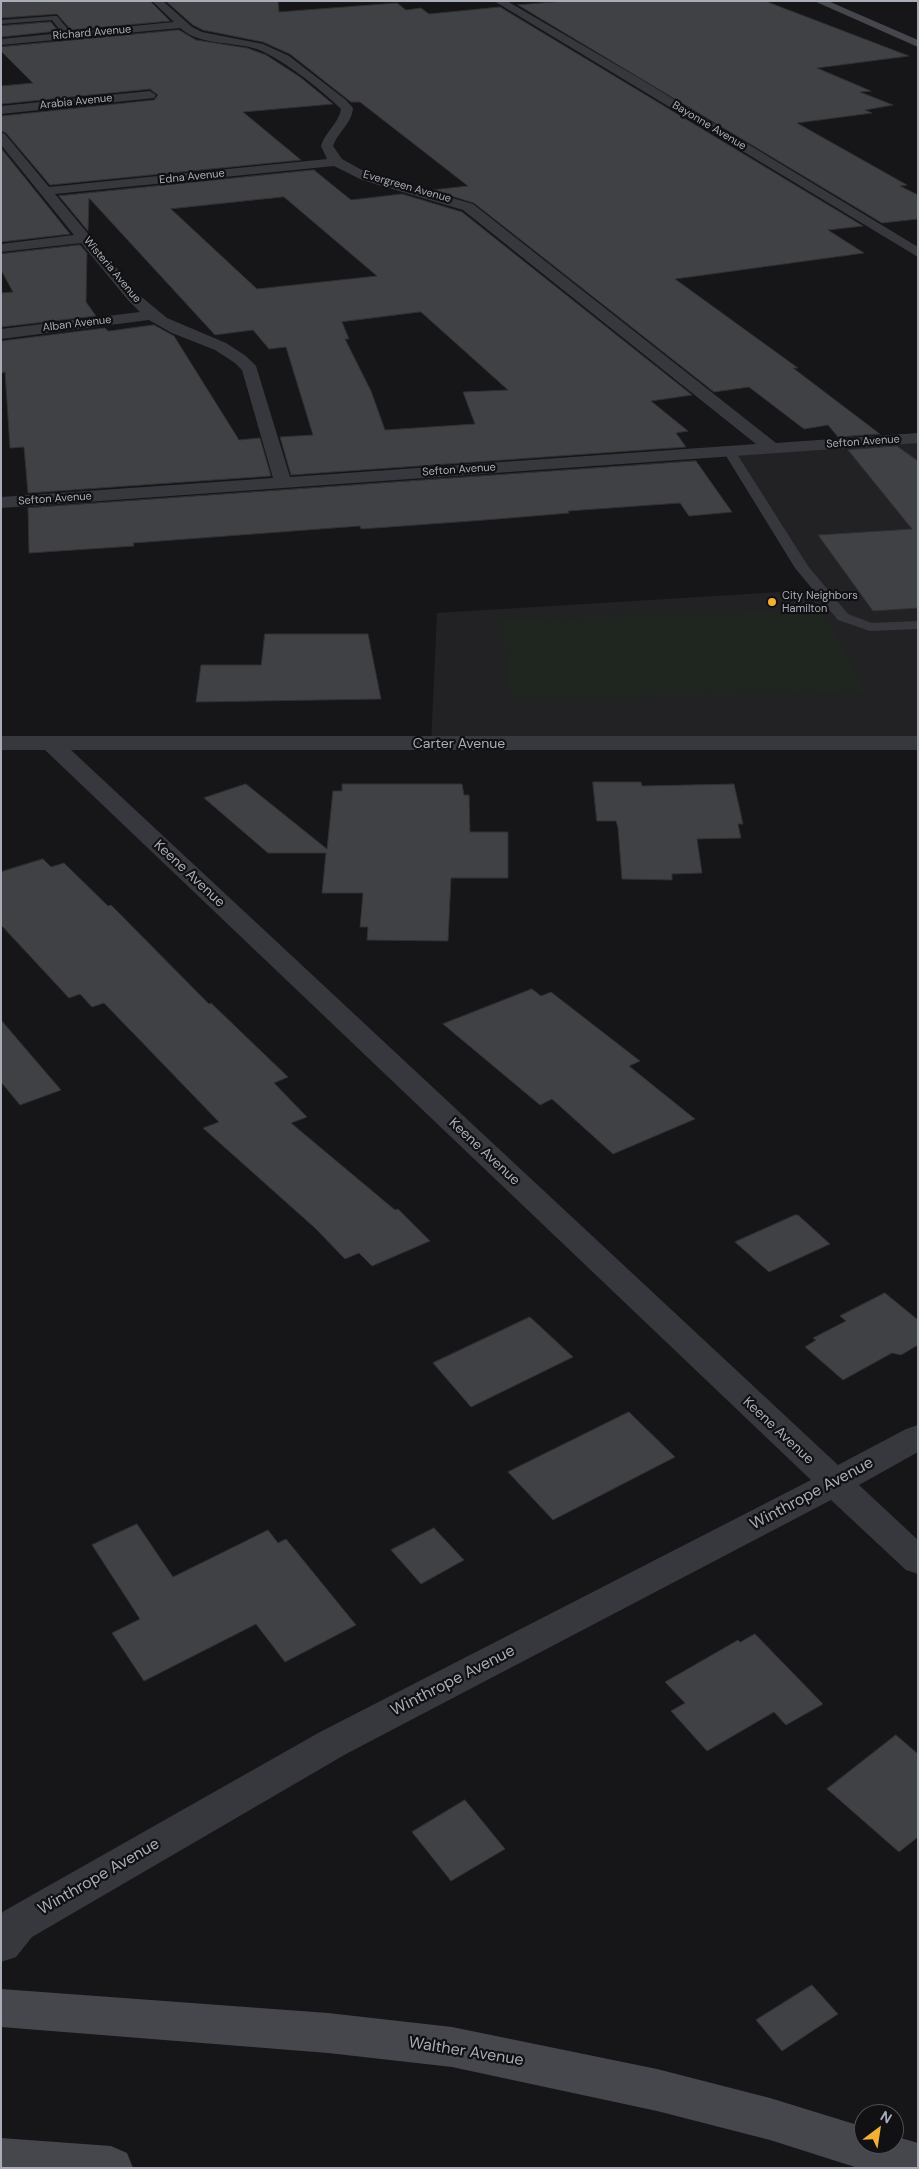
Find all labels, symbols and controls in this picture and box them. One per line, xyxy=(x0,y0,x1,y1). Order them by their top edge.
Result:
street label: Richard Avenue xyxy=(52,23,132,43)
street label: Arabia Avenue xyxy=(39,92,113,112)
street label: Bayonne Avenue xyxy=(670,99,748,153)
street label: Edna Avenue xyxy=(159,167,225,187)
street label: Evergreen Avenue xyxy=(361,168,453,206)
street label: Wisteria Avenue xyxy=(81,234,143,306)
street label: Alban Avenue xyxy=(42,313,112,335)
street label: Sefton Avenue xyxy=(826,433,900,451)
street label: Sefton Avenue xyxy=(422,461,496,479)
street label: Sefton Avenue xyxy=(18,490,92,508)
place label: City Neighbors Hamilton xyxy=(782,589,858,615)
marker: City Neighbors Hamilton xyxy=(766,596,778,608)
street label: Carter Avenue xyxy=(413,736,505,752)
street label: Keene Avenue xyxy=(150,837,228,911)
street label: Keene Avenue xyxy=(445,1115,523,1189)
street label: Keene Avenue xyxy=(739,1394,817,1468)
street label: Winthrope Avenue xyxy=(747,1453,877,1535)
street label: Winthrope Avenue xyxy=(388,1641,518,1721)
street label: Winthrope Avenue xyxy=(35,1834,163,1920)
street label: Walther Avenue xyxy=(407,2033,525,2071)
north arrow xyxy=(854,2104,904,2154)
text: N xyxy=(877,2107,895,2127)

